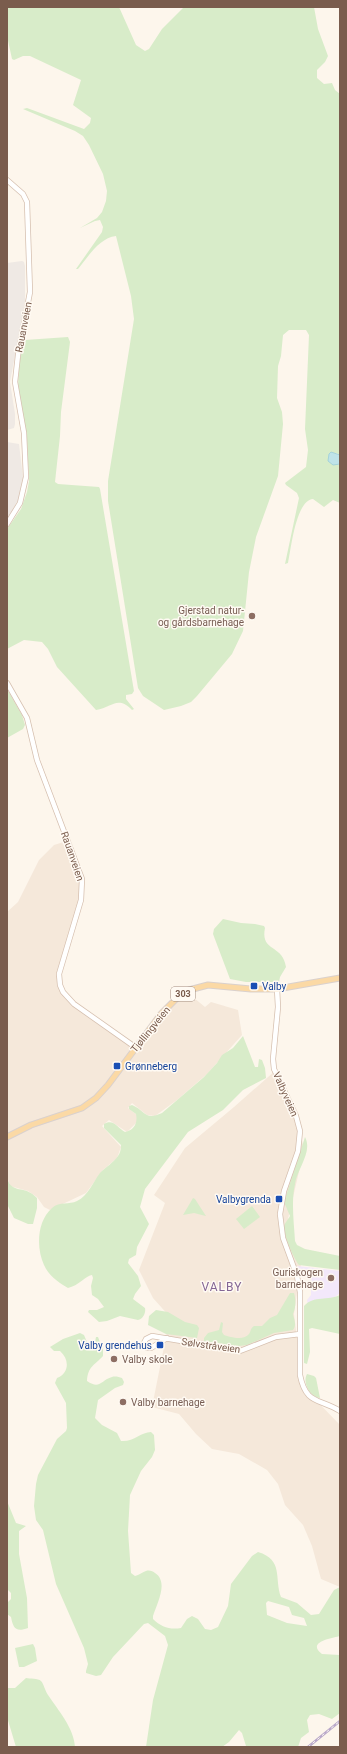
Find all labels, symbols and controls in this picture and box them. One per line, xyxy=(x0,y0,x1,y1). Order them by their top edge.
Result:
street label: Rauanveien xyxy=(13,301,34,353)
place label: Gjerstad natur- og gårdsbarnehage xyxy=(158,605,244,628)
marker: Gjerstad natur- og gårdsbarnehage xyxy=(247,611,257,621)
street label: Rauanveien xyxy=(59,830,86,882)
marker: Valby xyxy=(249,981,259,991)
place label: Valby xyxy=(262,981,287,992)
road number: 303 xyxy=(171,987,195,1001)
street label: Tjøllingveien xyxy=(129,1004,172,1054)
marker: Grønneberg xyxy=(112,1061,122,1071)
place label: Grønneberg xyxy=(125,1061,177,1072)
street label: Valbyveien xyxy=(271,1070,300,1118)
place label: Valbygrenda xyxy=(216,1194,271,1205)
marker: Valbygrenda xyxy=(274,1194,284,1204)
place label: Guriskogen barnehage xyxy=(272,1267,323,1290)
marker: Guriskogen barnehage xyxy=(326,1273,336,1283)
district label: VALBY xyxy=(202,1280,242,1294)
street label: Sølvstråveien xyxy=(181,1336,241,1355)
place label: Valby grendehus xyxy=(78,1340,152,1351)
marker: Valby grendehus xyxy=(155,1340,165,1350)
marker: Valby skole xyxy=(109,1354,119,1364)
place label: Valby skole xyxy=(122,1354,172,1365)
marker: Valby barnehage xyxy=(118,1397,128,1407)
place label: Valby barnehage xyxy=(131,1397,205,1408)

